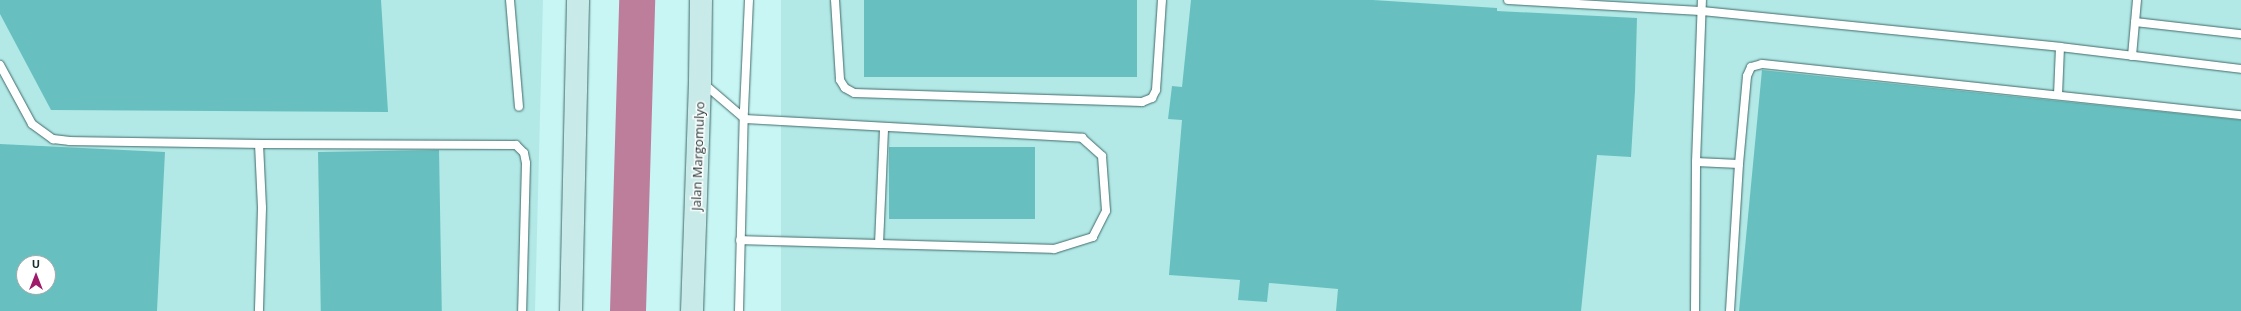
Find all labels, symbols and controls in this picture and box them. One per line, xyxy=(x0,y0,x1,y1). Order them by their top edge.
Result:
street label: Jalan Margomulyo xyxy=(688,101,708,211)
north arrow xyxy=(16,255,56,295)
text: U xyxy=(32,256,40,271)

